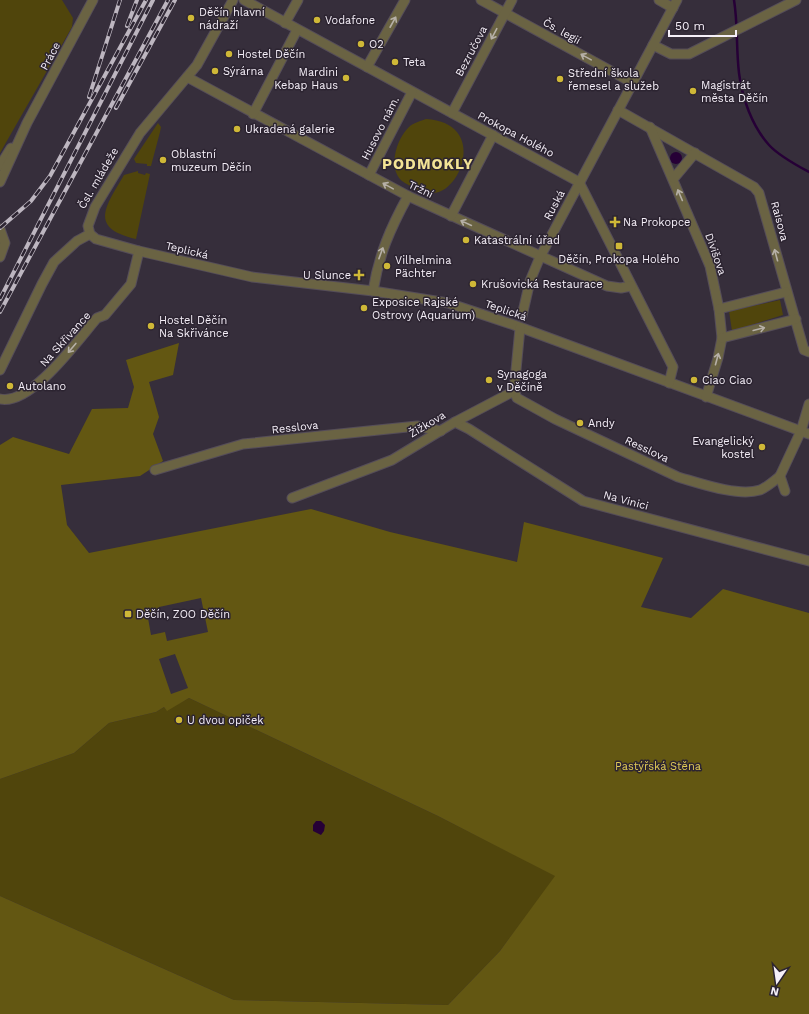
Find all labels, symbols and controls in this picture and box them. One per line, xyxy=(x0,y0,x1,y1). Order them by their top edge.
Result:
place label: Děčín hlavní nádraží xyxy=(199,6,265,32)
scale bar xyxy=(669,12,736,38)
marker: Děčín hlavní nádraží xyxy=(186,13,196,23)
place label: Vodafone xyxy=(325,14,375,27)
marker: Vodafone xyxy=(312,15,322,25)
street label: Čs. legií xyxy=(540,15,584,47)
one-way arrow xyxy=(389,16,397,28)
text: 50 m xyxy=(675,19,705,33)
street label: Bezručova xyxy=(453,24,490,79)
one-way arrow xyxy=(490,28,497,40)
place label: O2 xyxy=(369,38,384,51)
marker: O2 xyxy=(356,39,366,49)
street label: Práce xyxy=(38,40,63,72)
place label: Hostel Děčín xyxy=(237,48,305,61)
marker: Hostel Děčín xyxy=(224,49,234,59)
one-way arrow xyxy=(580,53,592,61)
place label: Teta xyxy=(403,56,425,69)
marker: Teta xyxy=(390,57,400,67)
place label: Sýrárna xyxy=(223,65,264,78)
marker: Sýrárna xyxy=(210,66,220,76)
place label: Mardini Kebap Haus xyxy=(274,66,338,92)
place label: Střední škola řemesel a služeb xyxy=(568,67,659,93)
marker: Mardini Kebap Haus xyxy=(341,73,351,83)
marker: Střední škola řemesel a služeb xyxy=(555,74,565,84)
place label: Magistrát města Děčín xyxy=(701,79,768,105)
marker: Magistrát města Děčín xyxy=(688,86,698,96)
street label: Husovo nám. xyxy=(359,94,402,162)
street label: Prokopa Holého xyxy=(475,109,556,160)
place label: Ukradená galerie xyxy=(245,123,335,136)
marker: Ukradená galerie xyxy=(232,124,242,134)
street label: Čsl. mládeže xyxy=(75,145,121,211)
place label: Oblastní muzeum Děčín xyxy=(171,148,252,174)
marker: Oblastní muzeum Děčín xyxy=(158,155,168,165)
district label: PODMOKLY xyxy=(382,155,474,173)
street label: Tržní xyxy=(406,178,435,201)
one-way arrow xyxy=(383,181,395,189)
street label: Ruská xyxy=(541,188,568,222)
one-way arrow xyxy=(676,189,684,201)
street label: Raisova xyxy=(768,200,791,242)
place label: Na Prokopce xyxy=(623,216,690,229)
marker: Na Prokopce xyxy=(610,217,620,227)
one-way arrow xyxy=(460,219,472,226)
street label: Divišova xyxy=(702,231,729,277)
place label: Katastrální úřad xyxy=(474,234,560,247)
marker: Katastrální úřad xyxy=(461,235,471,245)
street label: Teplická xyxy=(164,239,210,262)
marker: Děčín, Prokopa Holého xyxy=(614,241,624,251)
one-way arrow xyxy=(378,247,386,259)
one-way arrow xyxy=(772,248,779,261)
place label: Děčín, Prokopa Holého xyxy=(558,253,680,266)
place label: Vilhelmina Pächter xyxy=(395,254,451,280)
marker: Vilhelmina Pächter xyxy=(382,261,392,271)
place label: U Slunce xyxy=(303,269,351,282)
marker: U Slunce xyxy=(354,270,364,280)
place label: Krušovická Restaurace xyxy=(481,278,603,291)
marker: Krušovická Restaurace xyxy=(468,279,478,289)
place label: Exposice Rajské Ostrovy (Aquarium) xyxy=(372,296,475,322)
street label: Teplická xyxy=(483,297,529,324)
marker: Exposice Rajské Ostrovy (Aquarium) xyxy=(359,303,369,313)
street label: Na Skřivance xyxy=(37,309,93,370)
place label: Hostel Děčín Na Skřivánce xyxy=(159,314,229,340)
marker: Hostel Děčín Na Skřivánce xyxy=(146,321,156,331)
one-way arrow xyxy=(752,324,765,332)
one-way arrow xyxy=(67,342,76,353)
one-way arrow xyxy=(714,353,722,366)
place label: Synagoga v Děčíně xyxy=(497,368,547,394)
place label: Ciao Ciao xyxy=(702,374,752,387)
marker: Synagoga v Děčíně xyxy=(484,375,494,385)
marker: Ciao Ciao xyxy=(689,375,699,385)
place label: Autolano xyxy=(18,380,66,393)
marker: Autolano xyxy=(5,381,15,391)
street label: Žižkova xyxy=(406,408,448,440)
place label: Andy xyxy=(588,417,615,430)
marker: Andy xyxy=(575,418,585,428)
street label: Resslova xyxy=(271,419,319,436)
street label: Resslova xyxy=(623,434,671,465)
place label: Evangelický kostel xyxy=(692,435,755,461)
marker: Evangelický kostel xyxy=(757,442,767,452)
street label: Na Vinici xyxy=(602,488,650,513)
place label: Děčín, ZOO Děčín xyxy=(136,608,230,621)
marker: Děčín, ZOO Děčín xyxy=(123,609,133,619)
place label: U dvou opiček xyxy=(187,714,263,727)
marker: U dvou opiček xyxy=(174,715,184,725)
park label: Pastýřská Stěna xyxy=(615,760,701,773)
north arrow xyxy=(757,962,797,1002)
text: N xyxy=(769,984,780,999)

